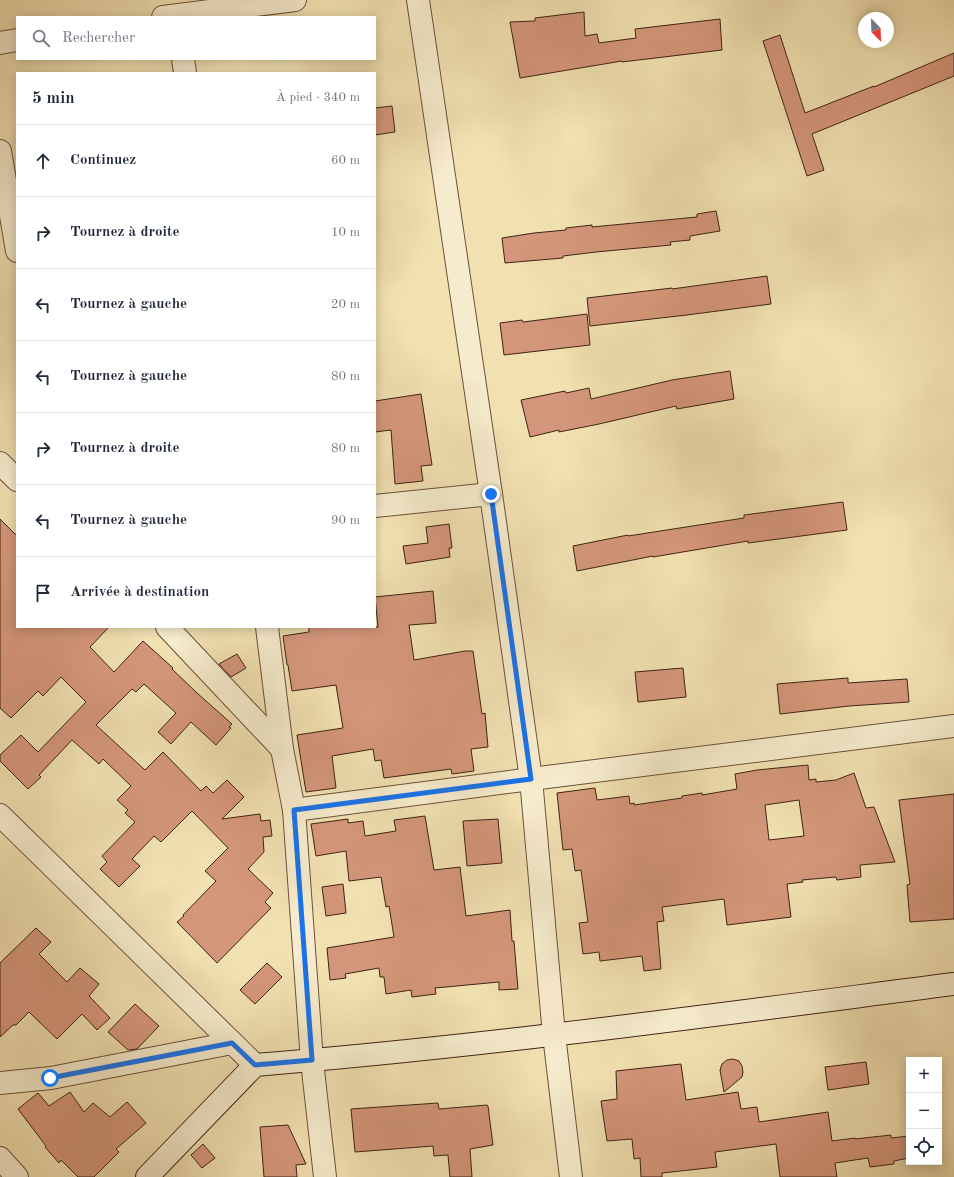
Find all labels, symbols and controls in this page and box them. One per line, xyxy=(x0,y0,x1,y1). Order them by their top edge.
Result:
north arrow xyxy=(858,12,894,48)
search box xyxy=(16,16,376,60)
icon: search xyxy=(30,27,52,49)
text: Rechercher xyxy=(62,31,135,46)
text: 5 min xyxy=(32,90,75,107)
text: À pied · 340 m xyxy=(276,91,360,104)
icon: ahead xyxy=(32,150,54,172)
text: Continuez xyxy=(70,153,136,168)
text: 60 m xyxy=(331,154,360,167)
icon: right xyxy=(32,222,54,244)
text: Tournez à droite xyxy=(70,225,180,240)
text: 10 m xyxy=(331,226,360,239)
icon: left xyxy=(32,294,54,316)
text: Tournez à gauche xyxy=(70,297,187,312)
text: 20 m xyxy=(331,298,360,311)
icon: left xyxy=(32,366,54,388)
text: Tournez à gauche xyxy=(70,369,187,384)
text: 80 m xyxy=(331,370,360,383)
icon: right xyxy=(32,438,54,460)
text: Tournez à droite xyxy=(70,441,180,456)
text: 80 m xyxy=(331,442,360,455)
route end xyxy=(482,485,500,503)
icon: left xyxy=(32,510,54,532)
text: Tournez à gauche xyxy=(70,513,187,528)
text: 90 m xyxy=(331,514,360,527)
icon: arrive xyxy=(32,582,54,604)
text: Arrivée à destination xyxy=(70,585,209,600)
map controls xyxy=(906,1057,942,1165)
button: + xyxy=(906,1057,942,1093)
route start xyxy=(41,1069,59,1087)
button: − xyxy=(906,1093,942,1129)
button: locate xyxy=(906,1129,942,1165)

